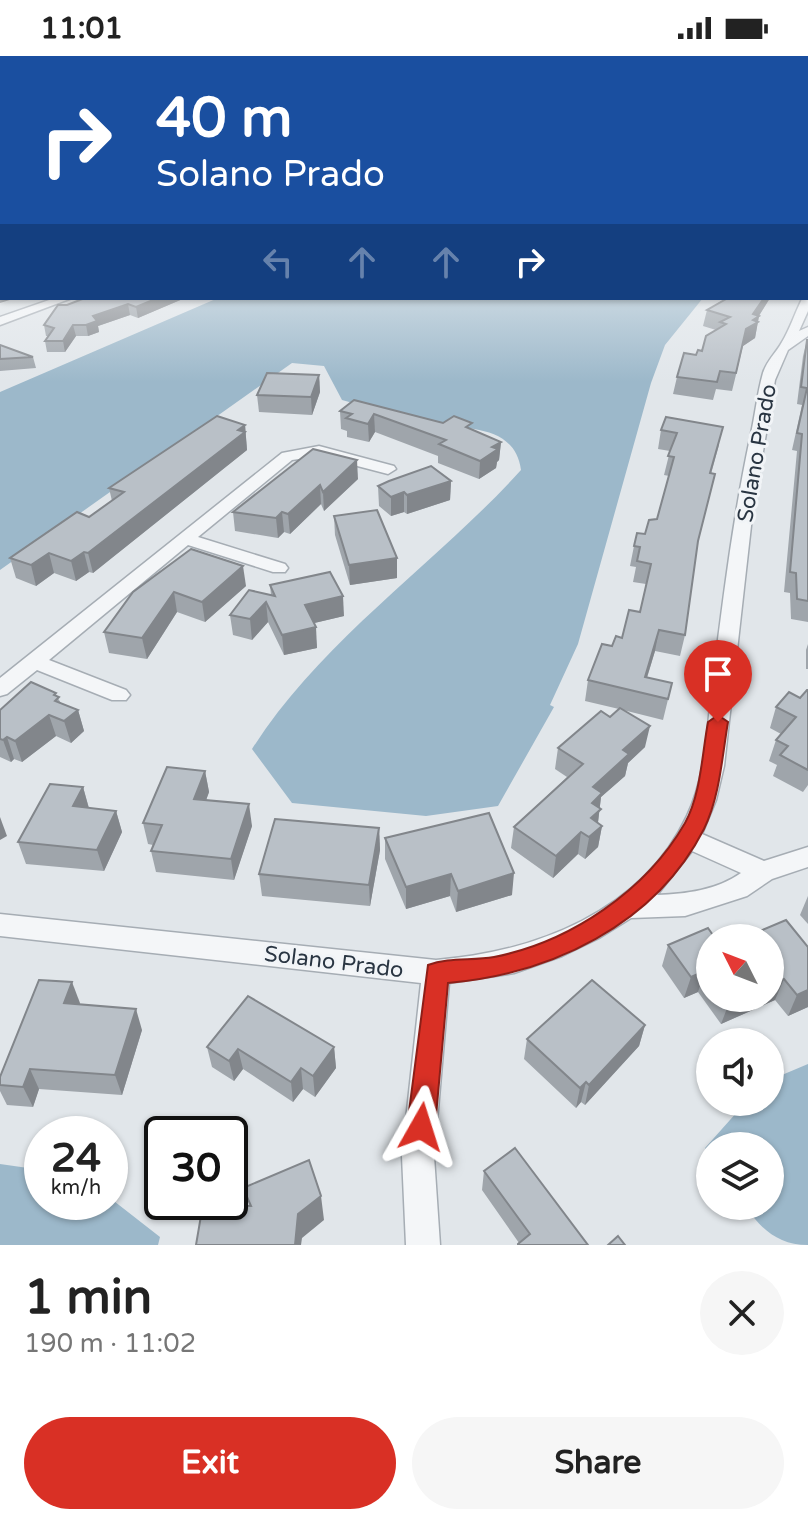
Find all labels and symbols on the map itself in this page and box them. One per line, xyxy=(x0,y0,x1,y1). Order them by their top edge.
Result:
street label: Solano Prado xyxy=(732,382,782,524)
pin xyxy=(684,640,752,722)
north arrow xyxy=(696,924,784,1012)
street label: Solano Prado xyxy=(263,941,405,983)
position arrow xyxy=(379,1085,463,1169)
speed limit sign: 30 xyxy=(144,1116,248,1220)

